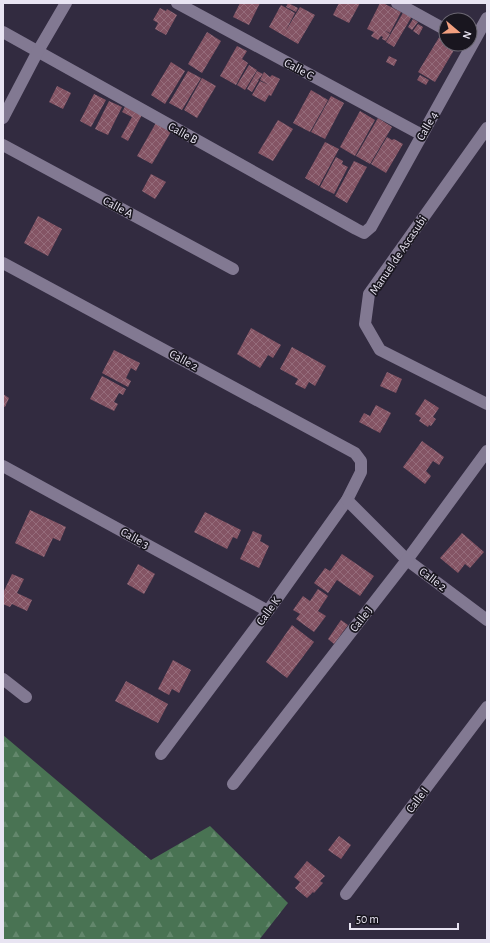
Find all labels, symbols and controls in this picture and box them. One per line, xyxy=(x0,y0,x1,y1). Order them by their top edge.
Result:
north arrow xyxy=(438,12,478,52)
text: N xyxy=(461,30,473,41)
street label: Calle C xyxy=(282,56,316,82)
street label: Calle 4 xyxy=(414,109,440,142)
street label: Calle B xyxy=(166,120,200,146)
street label: Calle A xyxy=(101,194,135,220)
street label: Manuel de Ascasubi xyxy=(367,213,429,297)
street label: Calle 2 xyxy=(168,347,201,373)
street label: Calle 3 xyxy=(119,525,151,551)
street label: Calle 2 xyxy=(417,565,449,593)
street label: Calle K xyxy=(254,594,282,627)
street label: Calle J xyxy=(347,604,375,634)
street label: Calle I xyxy=(404,785,430,815)
scale bar xyxy=(350,905,458,931)
text: 50 m xyxy=(356,913,379,925)

